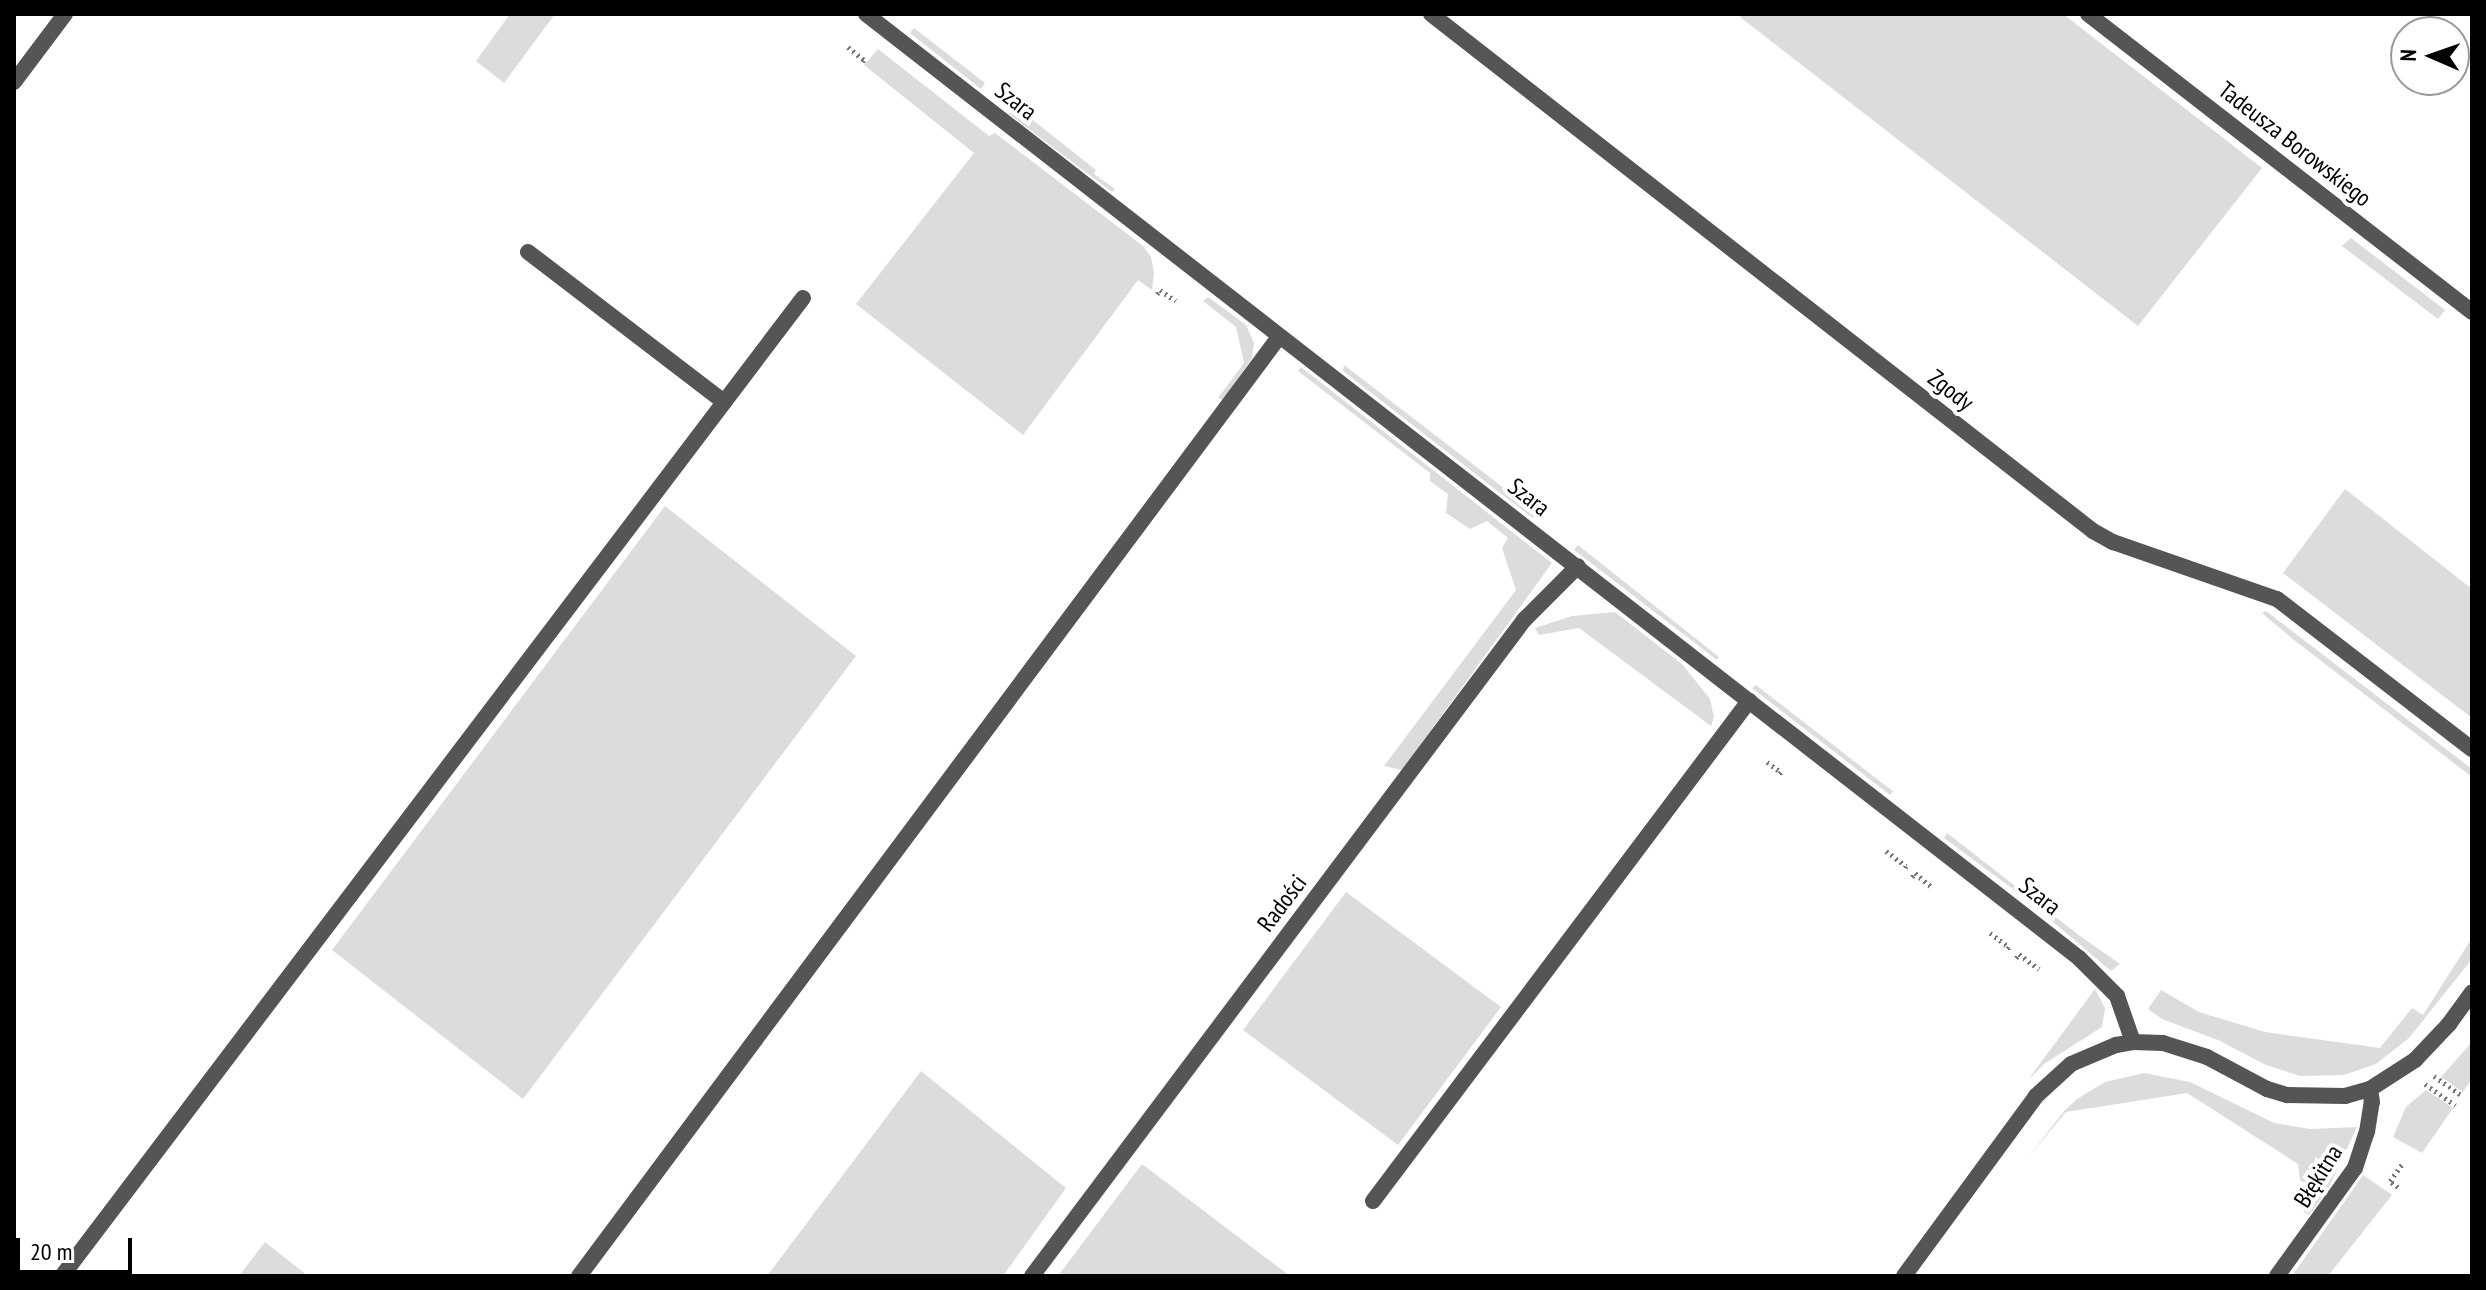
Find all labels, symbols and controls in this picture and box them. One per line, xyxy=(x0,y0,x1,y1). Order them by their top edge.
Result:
north arrow xyxy=(2390,16,2470,96)
text: N xyxy=(2394,49,2422,62)
street label: Tadeusza Borowskiego xyxy=(2213,75,2377,213)
street label: Szara xyxy=(990,76,1042,126)
street label: Zgody xyxy=(1923,363,1979,417)
street label: Szara xyxy=(1503,472,1555,522)
street label: Radości xyxy=(1251,869,1313,937)
street label: Szara xyxy=(2014,871,2066,921)
street label: Błękitna xyxy=(2288,1140,2348,1212)
scale bar xyxy=(20,1222,136,1272)
text: 20 m xyxy=(30,1236,72,1267)

